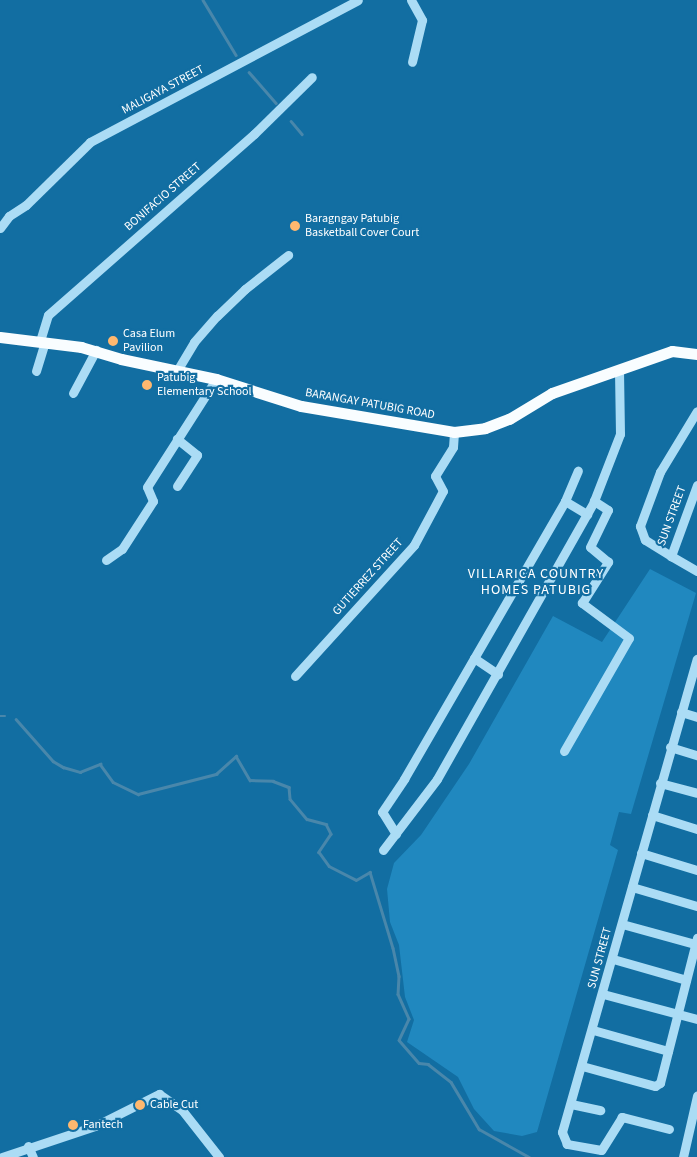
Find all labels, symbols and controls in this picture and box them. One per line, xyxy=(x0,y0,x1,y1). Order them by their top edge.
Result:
street label: MALIGAYA STREET xyxy=(119,62,207,118)
street label: BONIFACIO STREET xyxy=(122,160,204,234)
place label: Baragngay Patubig Basketball Cover Court xyxy=(305,212,419,240)
marker: Baragngay Patubig Basketball Cover Court xyxy=(289,220,301,232)
place label: Casa Elum Pavilion xyxy=(123,327,175,355)
marker: Casa Elum Pavilion xyxy=(107,335,119,347)
place label: Patubig Elementary School xyxy=(157,371,252,399)
marker: Patubig Elementary School xyxy=(141,379,153,391)
street label: BARANGAY PATUBIG ROAD xyxy=(304,386,436,422)
street label: SUN STREET xyxy=(654,484,690,548)
street label: GUTIERREZ STREET xyxy=(330,536,406,618)
district label: VILLARICA COUNTRY HOMES PATUBIG xyxy=(466,566,606,598)
street label: SUN STREET xyxy=(585,926,615,990)
place label: Cable Cut xyxy=(150,1098,198,1112)
marker: Cable Cut xyxy=(134,1099,146,1111)
place label: Fantech xyxy=(83,1118,123,1132)
marker: Fantech xyxy=(67,1119,79,1131)

